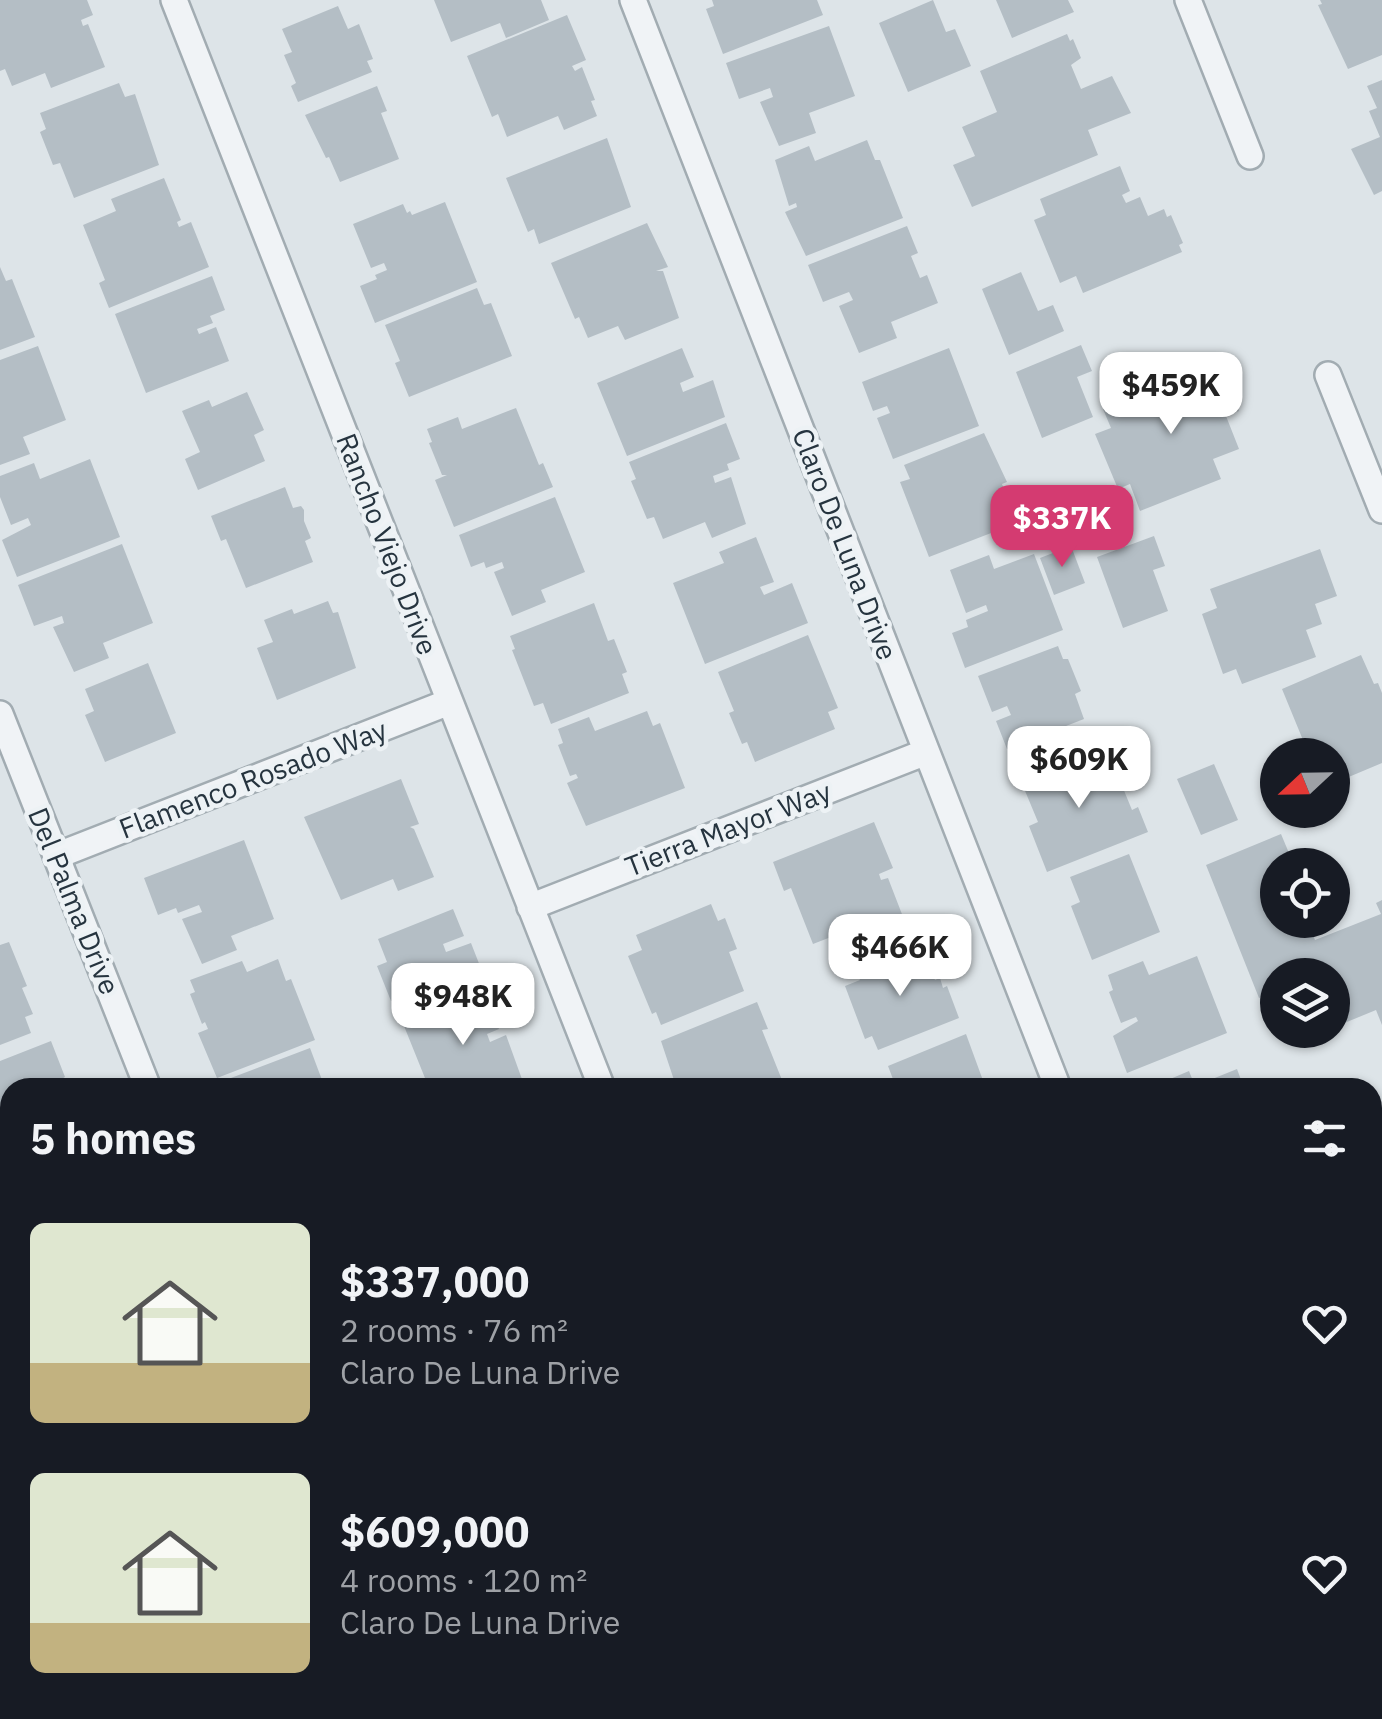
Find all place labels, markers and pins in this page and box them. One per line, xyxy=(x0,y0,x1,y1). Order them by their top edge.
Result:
pin: $459K xyxy=(1101,352,1241,437)
pin: $337K xyxy=(992,485,1132,570)
pin: $609K xyxy=(1009,726,1149,811)
pin: $466K xyxy=(830,914,970,999)
pin: $948K xyxy=(393,963,533,1048)

